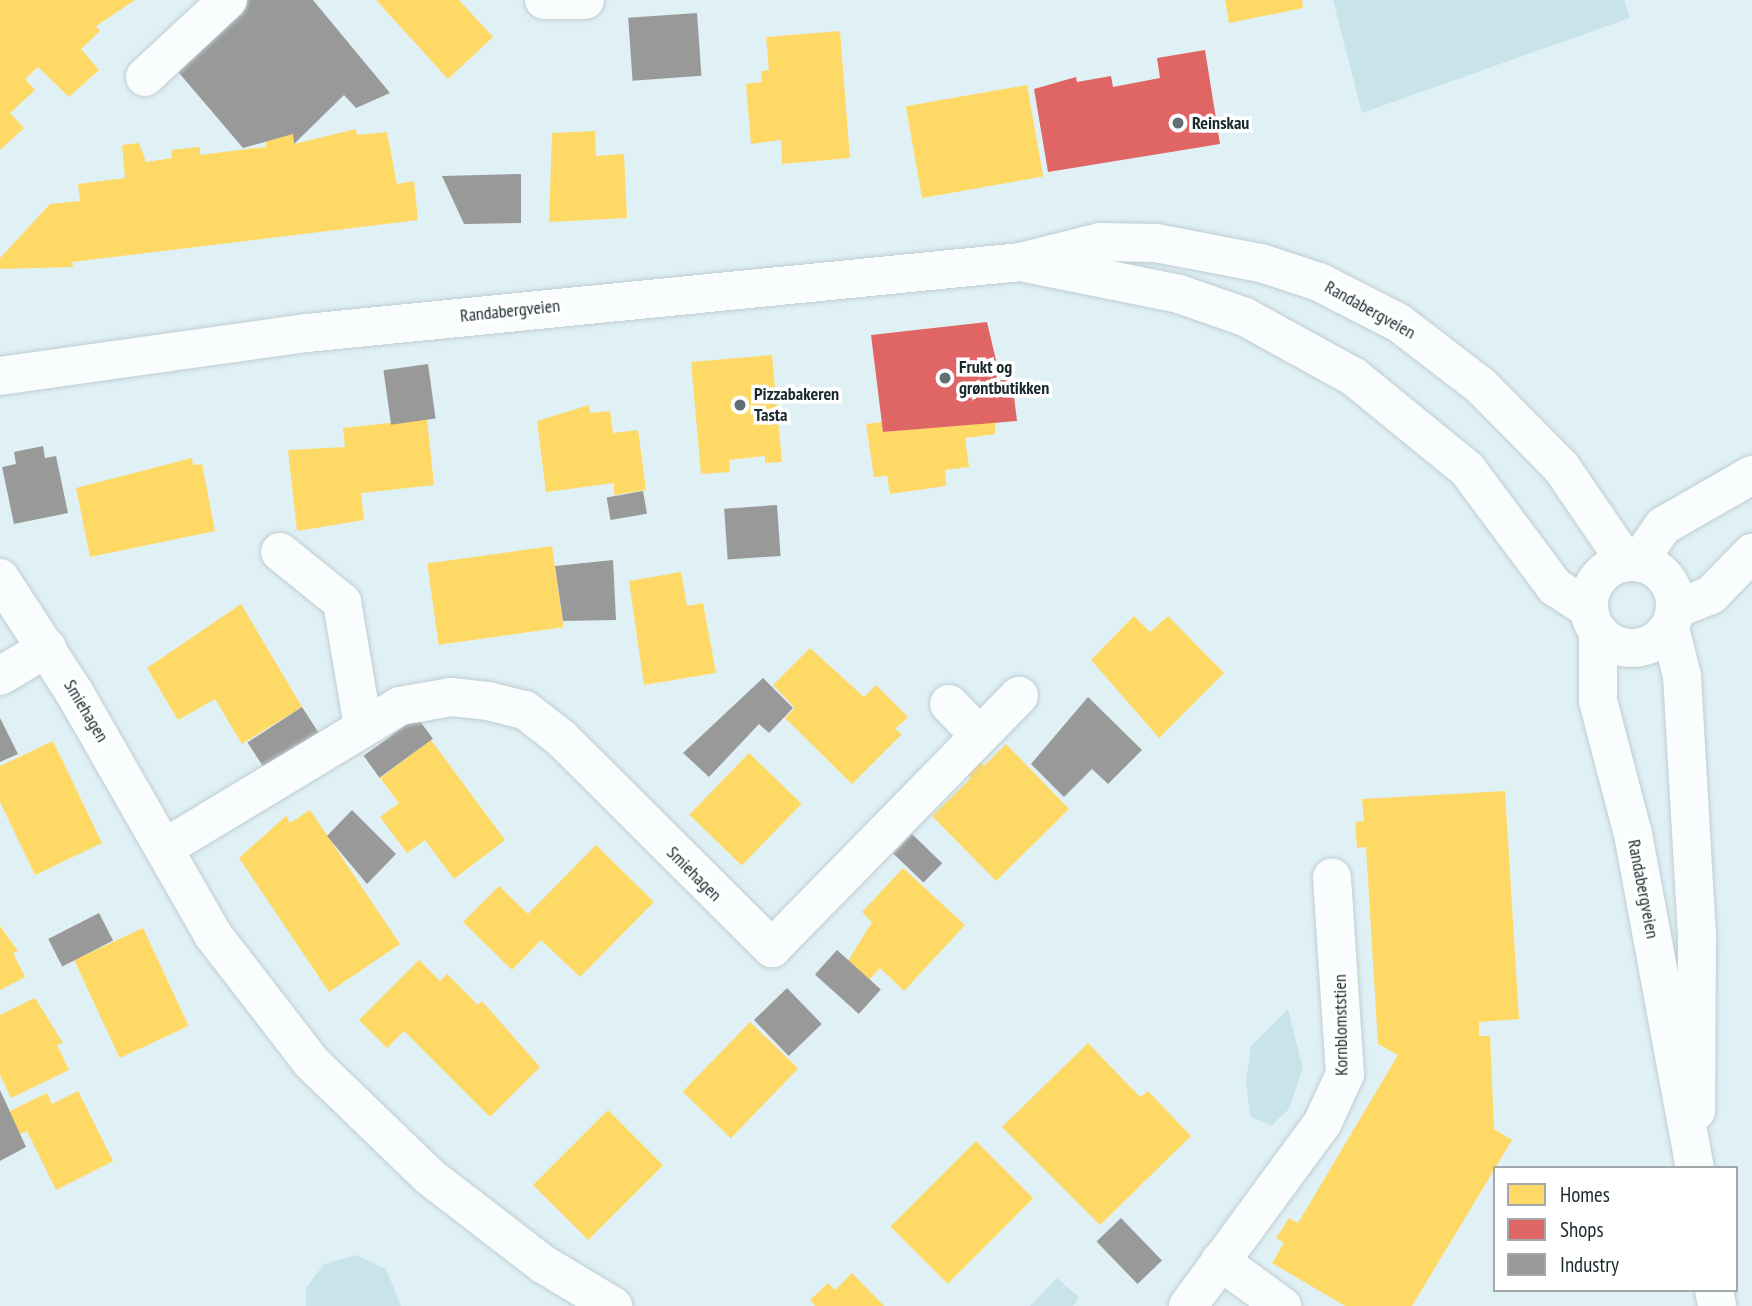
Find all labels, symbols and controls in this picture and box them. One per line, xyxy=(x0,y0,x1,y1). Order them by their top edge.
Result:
place label: Reinskau xyxy=(1192,112,1249,134)
marker: Reinskau xyxy=(1170,115,1186,131)
street label: Randabergveien xyxy=(1321,276,1419,344)
street label: Randabergveien xyxy=(459,295,561,327)
place label: Frukt og grøntbutikken xyxy=(959,357,1049,400)
marker: Frukt og grøntbutikken xyxy=(937,370,953,386)
place label: Pizzabakeren Tasta xyxy=(754,384,839,426)
marker: Pizzabakeren Tasta xyxy=(732,397,748,413)
street label: Smiehagen xyxy=(59,676,113,746)
street label: Randabergveien xyxy=(1623,838,1663,940)
street label: Smiehagen xyxy=(662,842,726,906)
street label: Kornblomststien xyxy=(1329,974,1353,1076)
legend xyxy=(1493,1166,1738,1292)
text: Homes xyxy=(1560,1181,1610,1208)
text: Shops xyxy=(1560,1216,1604,1243)
text: Industry xyxy=(1560,1251,1619,1278)

